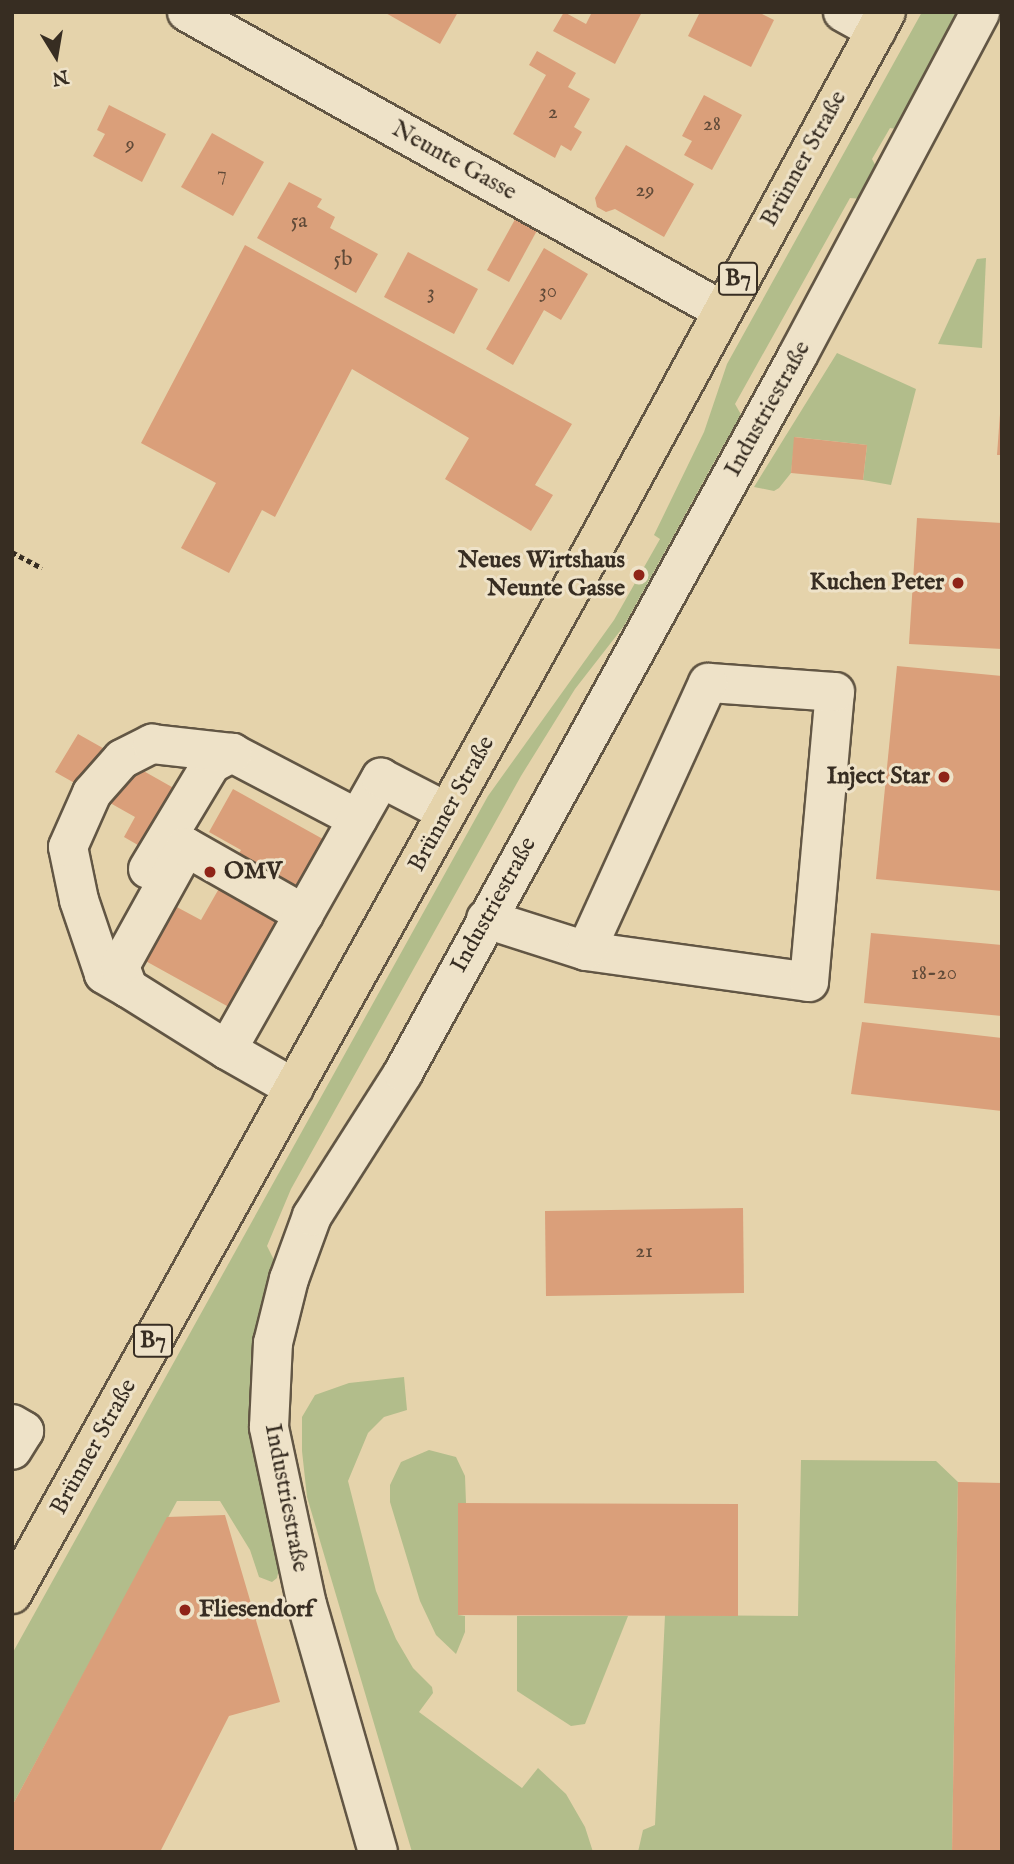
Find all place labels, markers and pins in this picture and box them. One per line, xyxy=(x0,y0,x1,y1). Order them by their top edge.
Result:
place label: Neues Wirtshaus Neunte Gasse xyxy=(458,547,625,603)
marker: Neues Wirtshaus Neunte Gasse xyxy=(631,567,647,583)
place label: Kuchen Peter xyxy=(810,569,944,597)
marker: Kuchen Peter xyxy=(950,575,966,591)
place label: Inject Star xyxy=(827,763,930,791)
marker: Inject Star xyxy=(936,769,952,785)
place label: OMV xyxy=(224,858,282,886)
marker: OMV xyxy=(202,864,218,880)
place label: Fliesendorf xyxy=(199,1596,314,1624)
marker: Fliesendorf xyxy=(177,1602,193,1618)

